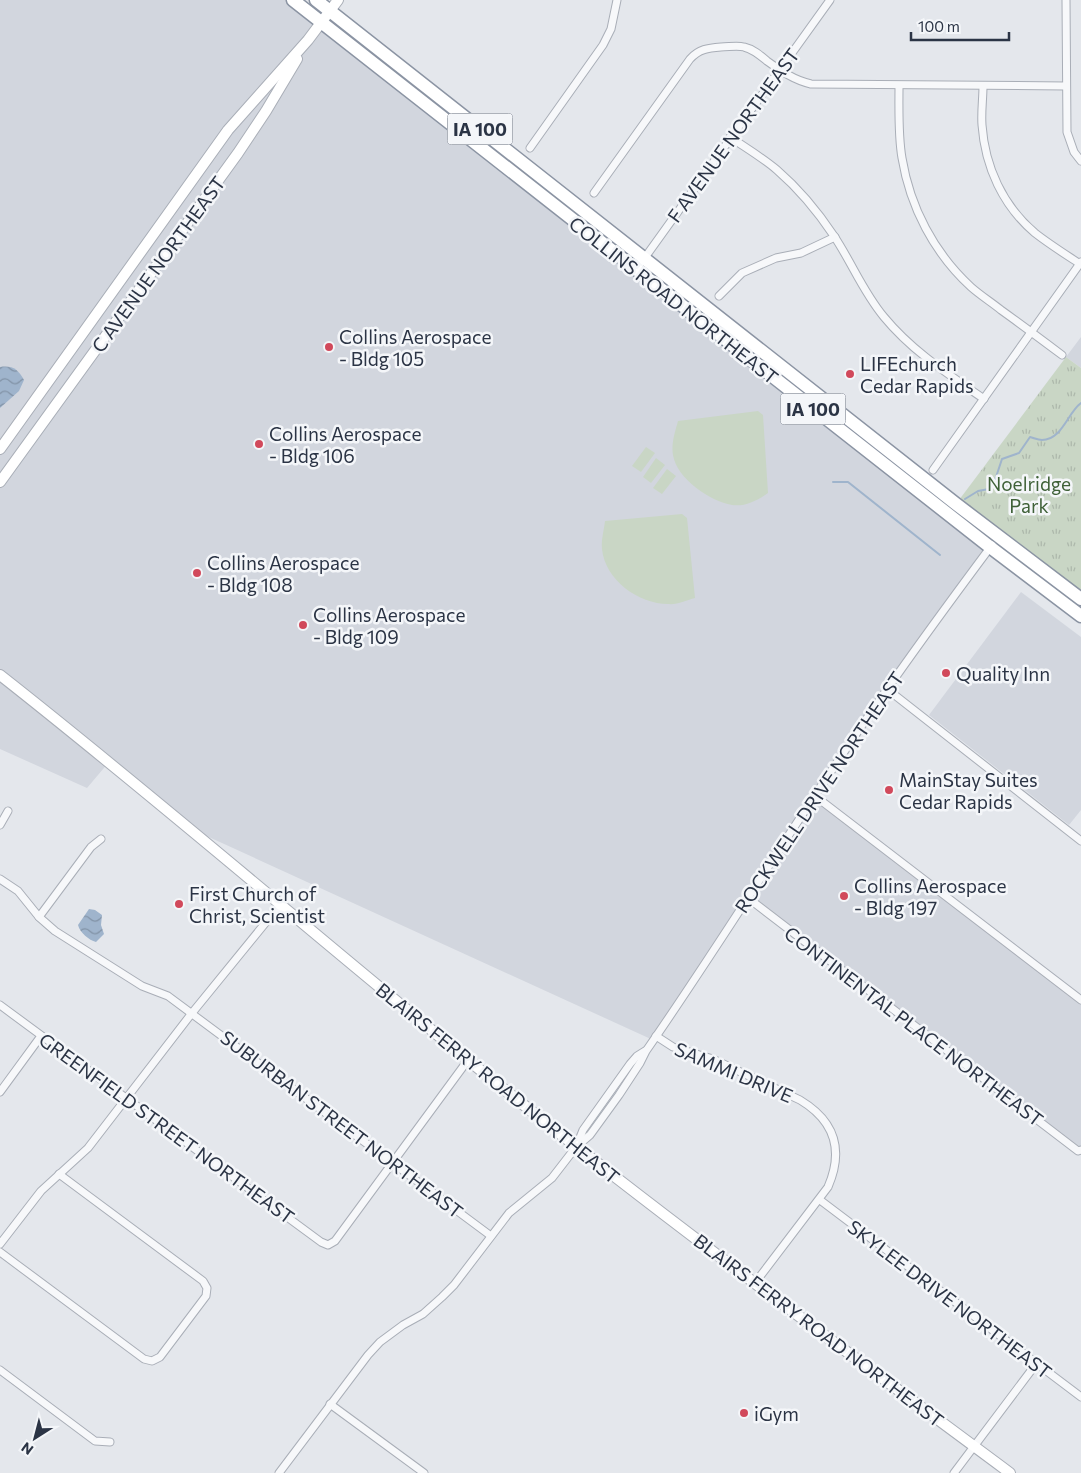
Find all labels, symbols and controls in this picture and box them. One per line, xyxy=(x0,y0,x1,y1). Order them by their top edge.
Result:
scale bar xyxy=(911,10,1008,42)
text: 100 m xyxy=(918,17,960,35)
street label: F AVENUE NORTHEAST xyxy=(662,43,804,227)
road number: IA 100 xyxy=(448,114,512,144)
street label: C AVENUE NORTHEAST xyxy=(86,172,230,356)
street label: COLLINS ROAD NORTHEAST xyxy=(565,211,783,389)
place label: Collins Aerospace - Bldg 105 xyxy=(339,325,491,370)
marker: Collins Aerospace - Bldg 105 xyxy=(323,341,335,353)
place label: LIFEchurch Cedar Rapids xyxy=(860,352,974,397)
marker: LIFEchurch Cedar Rapids xyxy=(844,368,856,380)
road number: IA 100 xyxy=(780,394,846,424)
place label: Collins Aerospace - Bldg 106 xyxy=(269,422,421,467)
marker: Collins Aerospace - Bldg 106 xyxy=(253,438,265,450)
park label: Noelridge Park xyxy=(987,472,1071,517)
place label: Collins Aerospace - Bldg 108 xyxy=(207,551,359,596)
marker: Collins Aerospace - Bldg 108 xyxy=(191,567,203,579)
place label: Collins Aerospace - Bldg 109 xyxy=(313,603,465,648)
marker: Collins Aerospace - Bldg 109 xyxy=(297,619,309,631)
place label: Quality Inn xyxy=(956,662,1050,685)
street label: ROCKWELL DRIVE NORTHEAST xyxy=(730,667,908,917)
marker: Quality Inn xyxy=(940,667,952,679)
place label: MainStay Suites Cedar Rapids xyxy=(899,768,1038,813)
marker: MainStay Suites Cedar Rapids xyxy=(883,784,895,796)
place label: Collins Aerospace - Bldg 197 xyxy=(854,874,1006,919)
place label: First Church of Christ, Scientist xyxy=(189,882,325,927)
marker: Collins Aerospace - Bldg 197 xyxy=(838,890,850,902)
marker: First Church of Christ, Scientist xyxy=(173,898,185,910)
street label: CONTINENTAL PLACE NORTHEAST xyxy=(780,921,1048,1131)
street label: BLAIRS FERRY ROAD NORTHEAST xyxy=(372,978,624,1188)
street label: SUBURBAN STREET NORTHEAST xyxy=(216,1025,468,1223)
street label: GREENFIELD STREET NORTHEAST xyxy=(35,1028,299,1228)
street label: SAMMI DRIVE xyxy=(672,1037,796,1107)
street label: SKYLEE DRIVE NORTHEAST xyxy=(843,1215,1057,1383)
street label: BLAIRS FERRY ROAD NORTHEAST xyxy=(690,1229,948,1431)
place label: iGym xyxy=(754,1402,799,1425)
marker: iGym xyxy=(738,1407,750,1419)
north arrow xyxy=(10,1413,60,1463)
text: N xyxy=(18,1439,36,1459)

